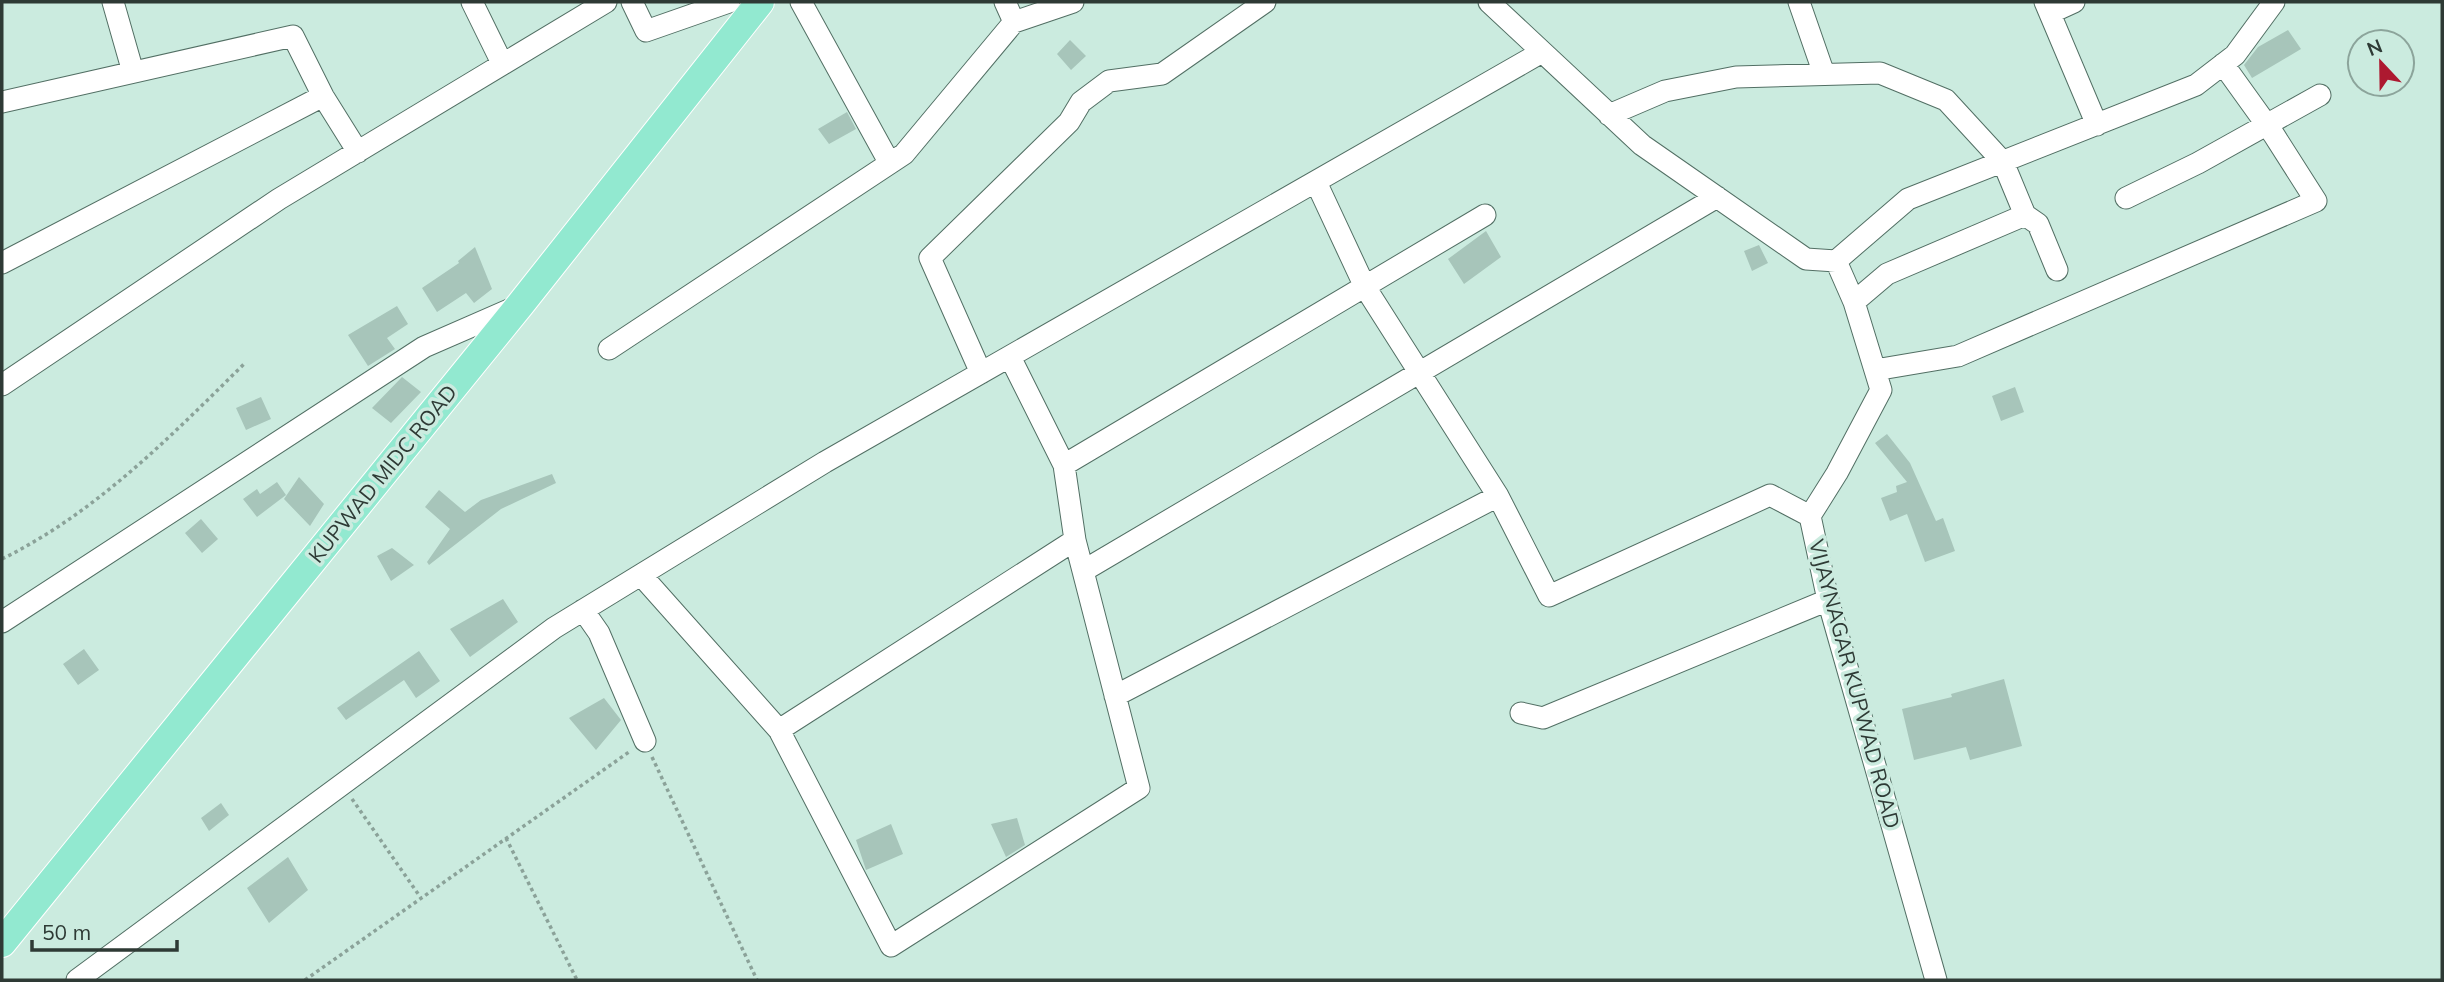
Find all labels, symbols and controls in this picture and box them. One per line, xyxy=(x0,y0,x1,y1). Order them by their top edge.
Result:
north arrow xyxy=(2346,28,2416,98)
text: N xyxy=(2363,33,2386,61)
street label: KUPWAD MIDC ROAD xyxy=(302,379,462,568)
street label: VIJAYNAGAR KUPWAD ROAD xyxy=(1804,536,1906,831)
scale bar xyxy=(32,908,177,952)
text: 50 m xyxy=(42,919,91,945)

